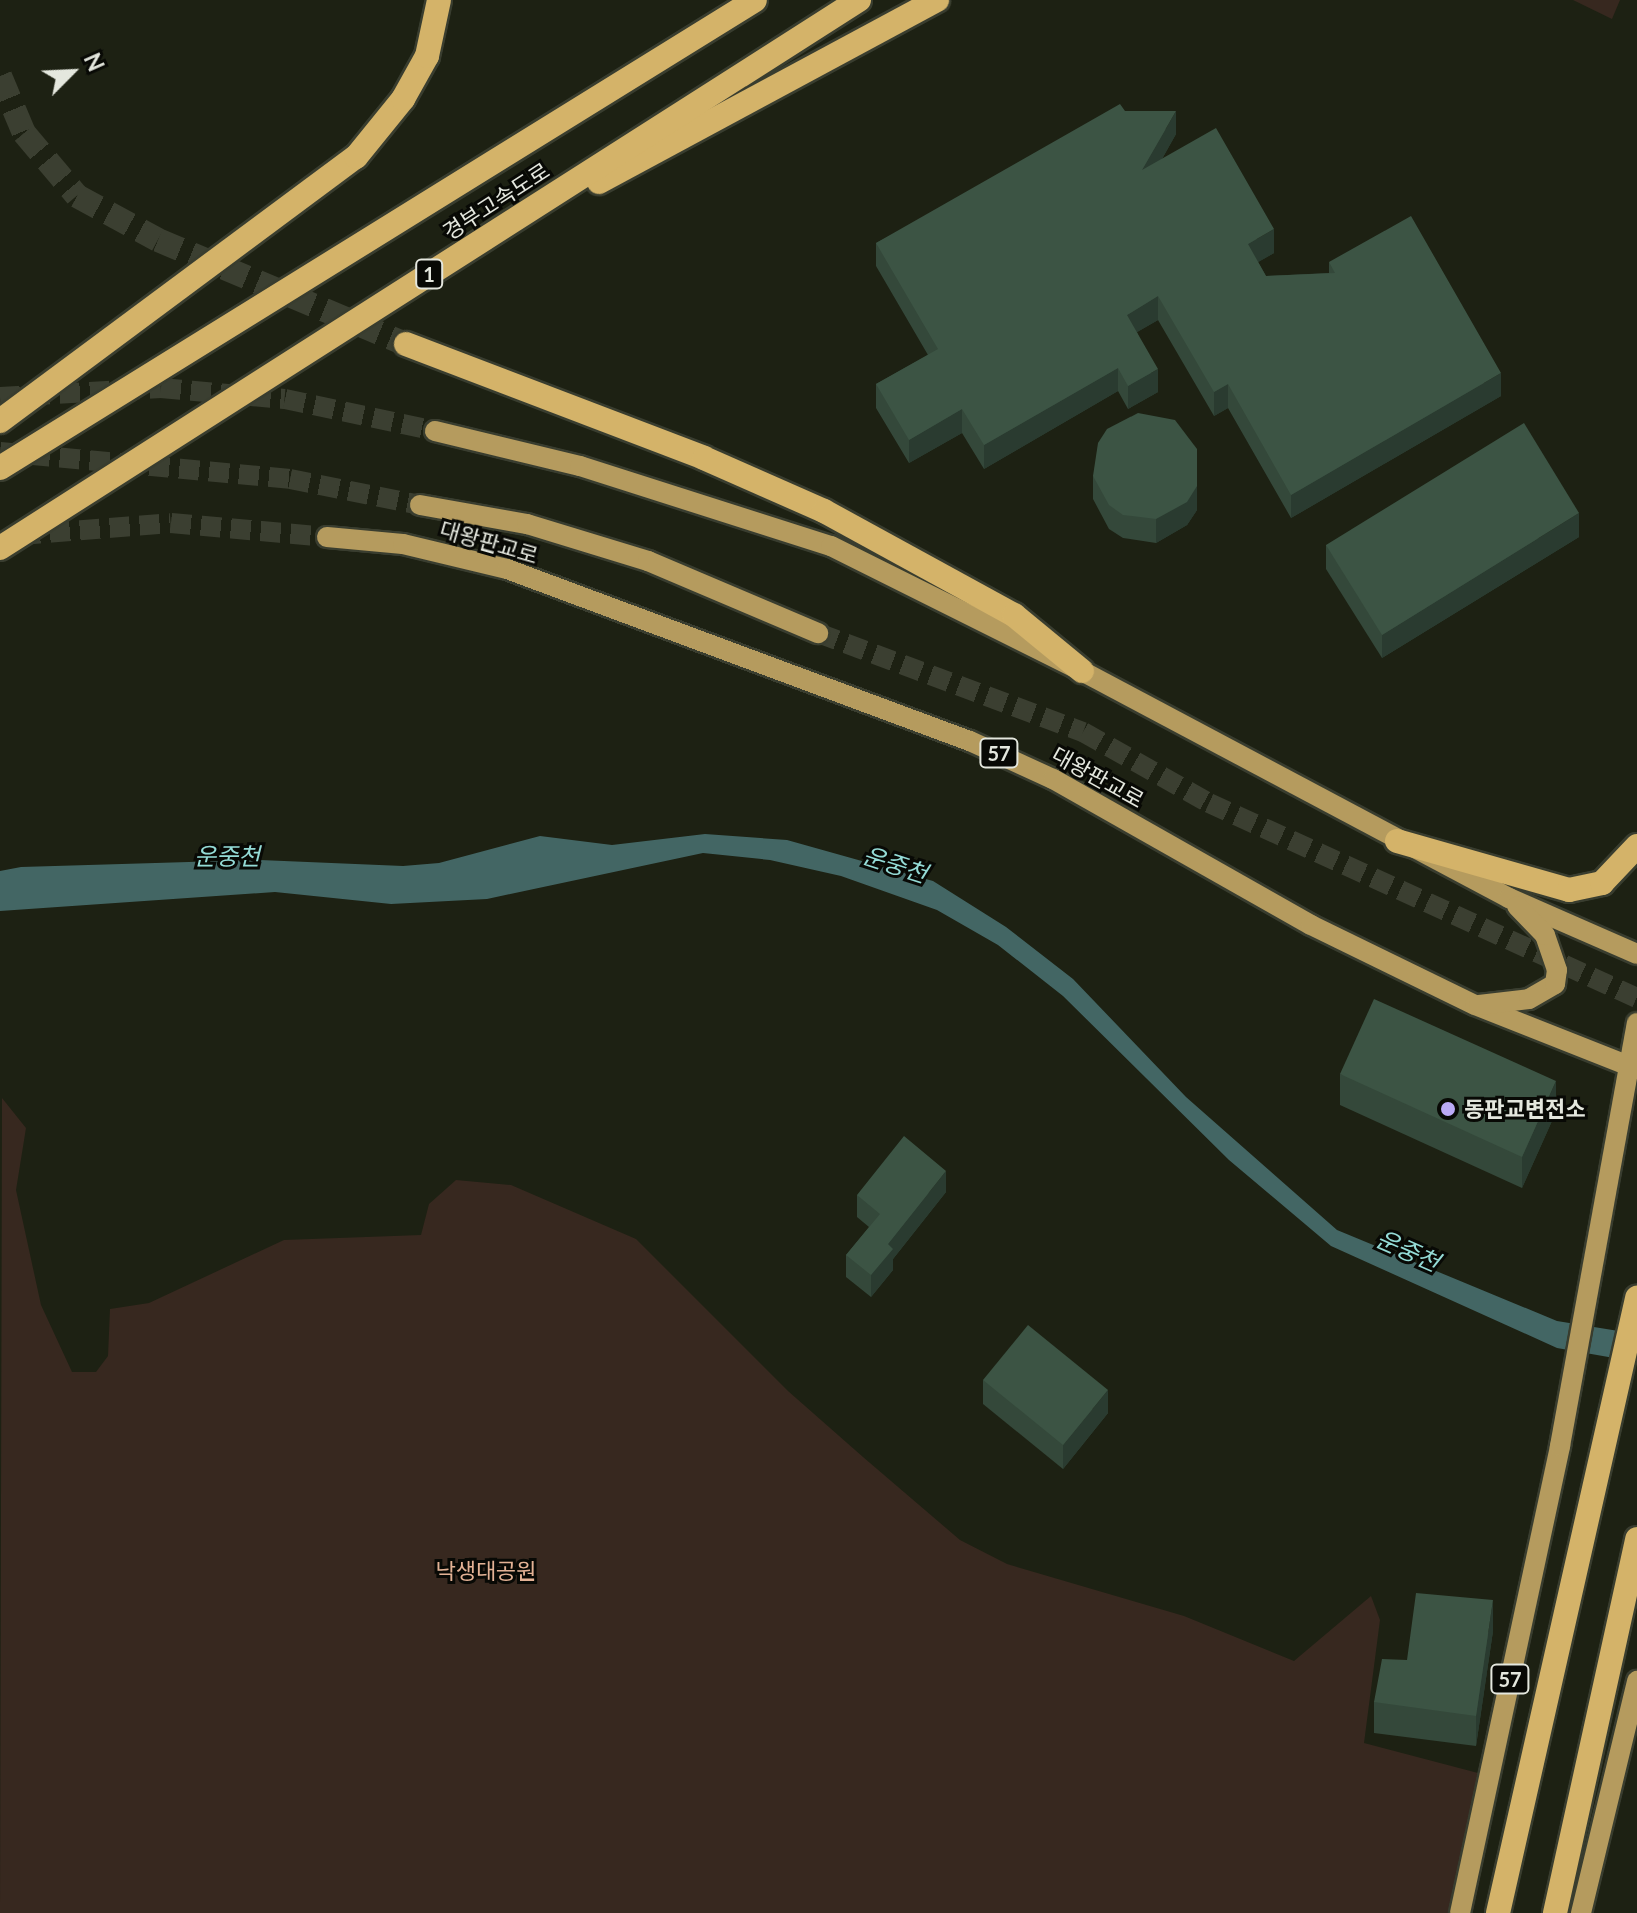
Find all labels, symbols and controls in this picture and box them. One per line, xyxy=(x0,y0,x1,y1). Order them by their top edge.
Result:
north arrow xyxy=(32,32,112,112)
text: N xyxy=(79,49,110,75)
street label: 경부고속도로 xyxy=(438,157,554,245)
road number: 1 xyxy=(415,258,443,290)
street label: 대왕판교로 xyxy=(437,515,541,569)
road number: 57 xyxy=(979,737,1019,769)
street label: 대왕판교로 xyxy=(1047,741,1149,813)
water label: 운중천 xyxy=(859,840,931,888)
water label: 운중천 xyxy=(194,842,260,870)
place label: 동판교변전소 xyxy=(1464,1096,1585,1122)
marker: 동판교변전소 xyxy=(1439,1100,1457,1118)
water label: 운중천 xyxy=(1372,1223,1444,1277)
park label: 낙생대공원 xyxy=(435,1558,537,1584)
road number: 57 xyxy=(1490,1663,1530,1695)

